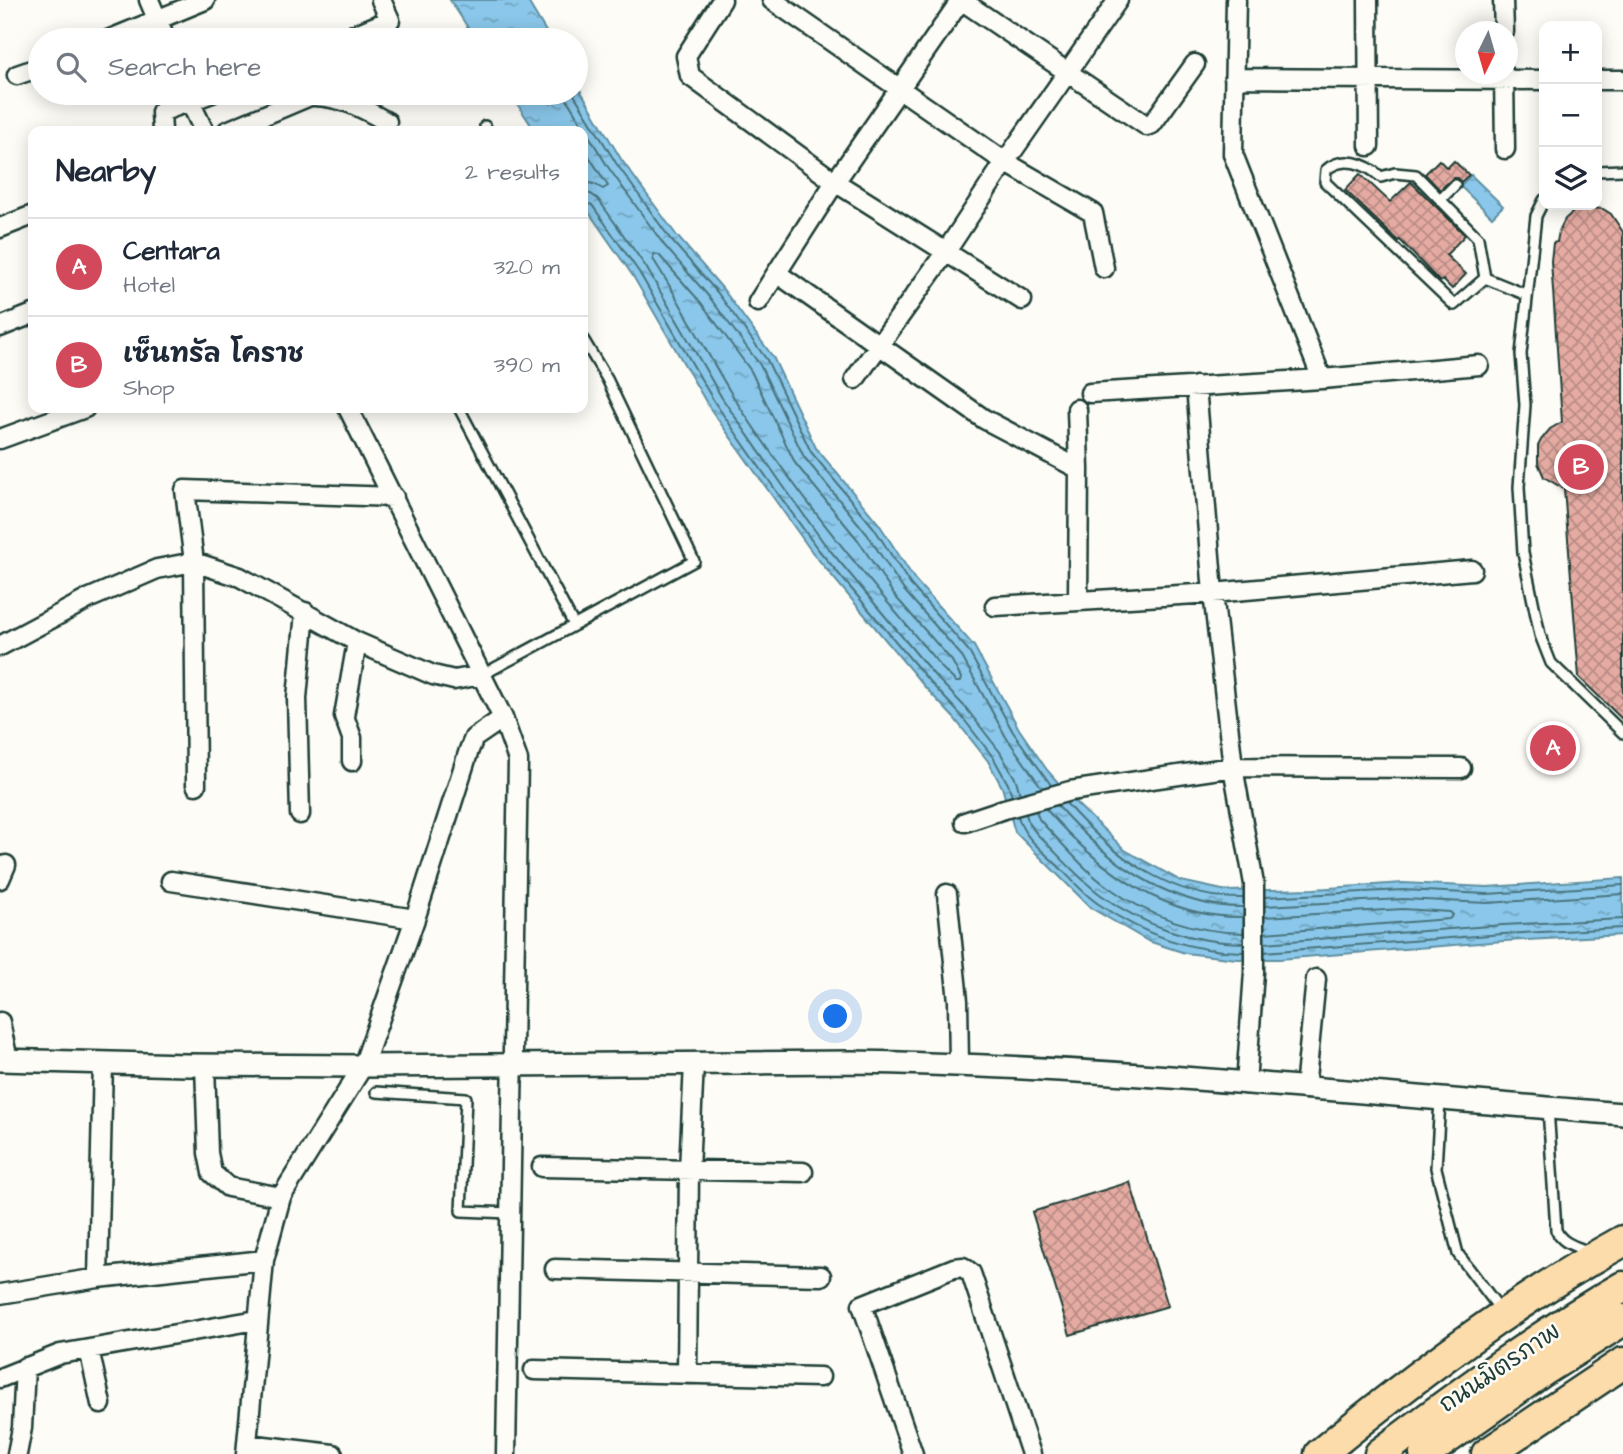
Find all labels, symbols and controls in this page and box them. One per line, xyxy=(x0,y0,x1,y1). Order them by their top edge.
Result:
north arrow xyxy=(1455,21,1518,84)
map controls xyxy=(1539,21,1602,210)
button: + xyxy=(1539,21,1602,84)
search box xyxy=(28,28,588,105)
icon: search xyxy=(52,48,90,86)
text: Search here xyxy=(108,49,261,85)
button: − xyxy=(1539,84,1602,147)
button: layers xyxy=(1539,147,1602,210)
text: Nearby xyxy=(56,151,156,193)
text: 2 results xyxy=(465,156,560,188)
text: Centara xyxy=(123,233,220,269)
text: A xyxy=(72,251,86,283)
text: 320 m xyxy=(494,251,560,283)
text: Hotel xyxy=(123,269,175,301)
text: เซ็นทรัล โคราช xyxy=(123,336,304,372)
text: B xyxy=(71,349,87,381)
text: 390 m xyxy=(494,349,560,381)
text: Shop xyxy=(123,372,175,404)
pin: B xyxy=(1558,441,1604,493)
pin: A xyxy=(1530,722,1576,774)
your location xyxy=(818,999,852,1033)
street label: ถนนมิตรภาพ xyxy=(1432,1315,1568,1421)

